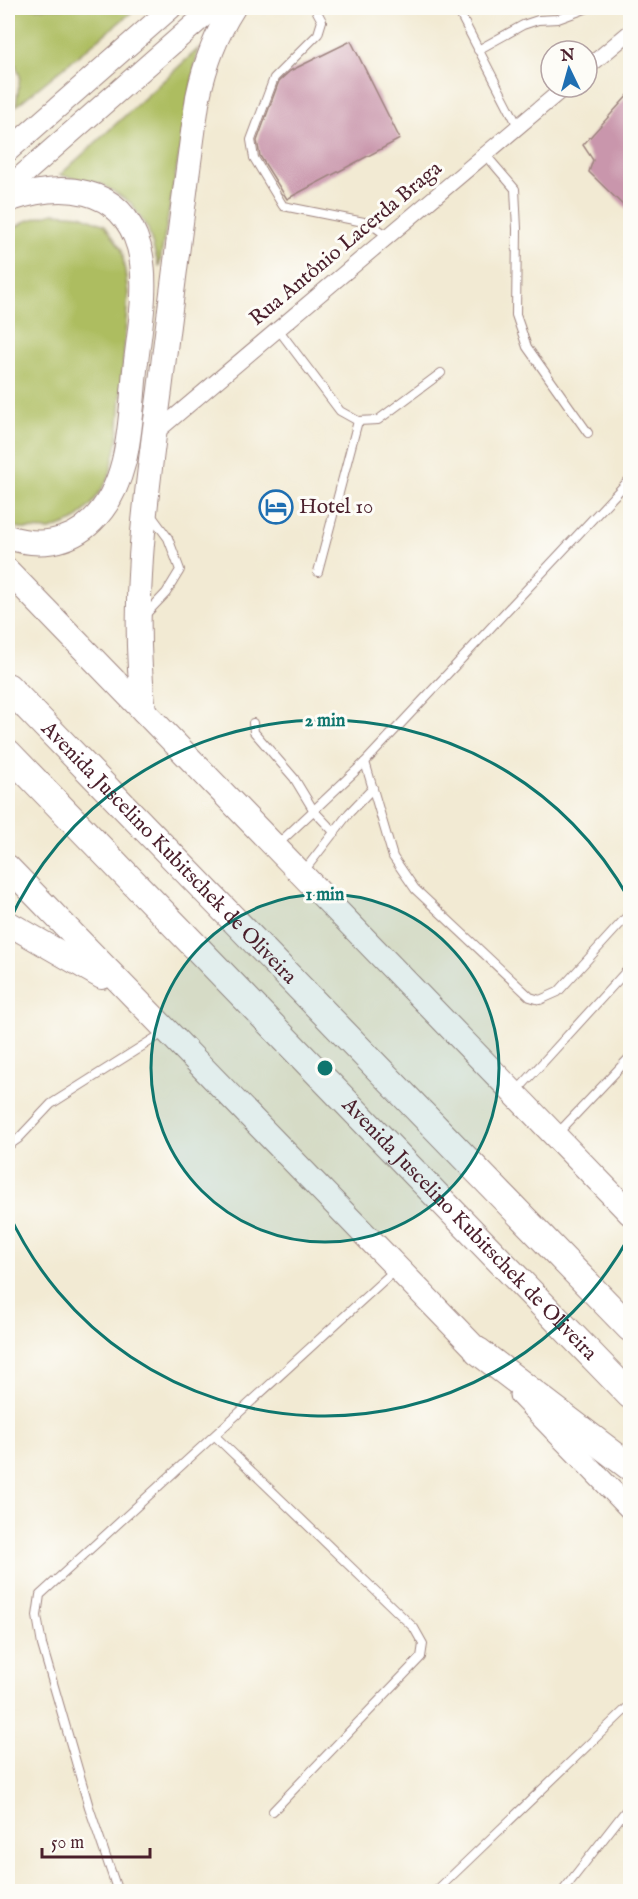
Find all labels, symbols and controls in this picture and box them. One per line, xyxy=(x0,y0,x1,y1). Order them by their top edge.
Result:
north arrow xyxy=(539,39,599,99)
text: N xyxy=(559,45,576,67)
street label: Rua Antônio Lacerda Braga xyxy=(244,155,448,332)
hotel icon: Hotel 10 xyxy=(258,489,294,525)
place label: Hotel 10 xyxy=(299,494,373,521)
text: 2 min xyxy=(305,710,346,733)
street label: Avenida Juscelino Kubitschek de Oliveira xyxy=(35,715,303,991)
text: 1 min xyxy=(306,884,345,907)
centre of rings xyxy=(315,1058,335,1078)
street label: Avenida Juscelino Kubitschek de Oliveira xyxy=(335,1091,604,1367)
scale bar xyxy=(42,1821,150,1859)
text: 50 m xyxy=(51,1832,84,1855)

